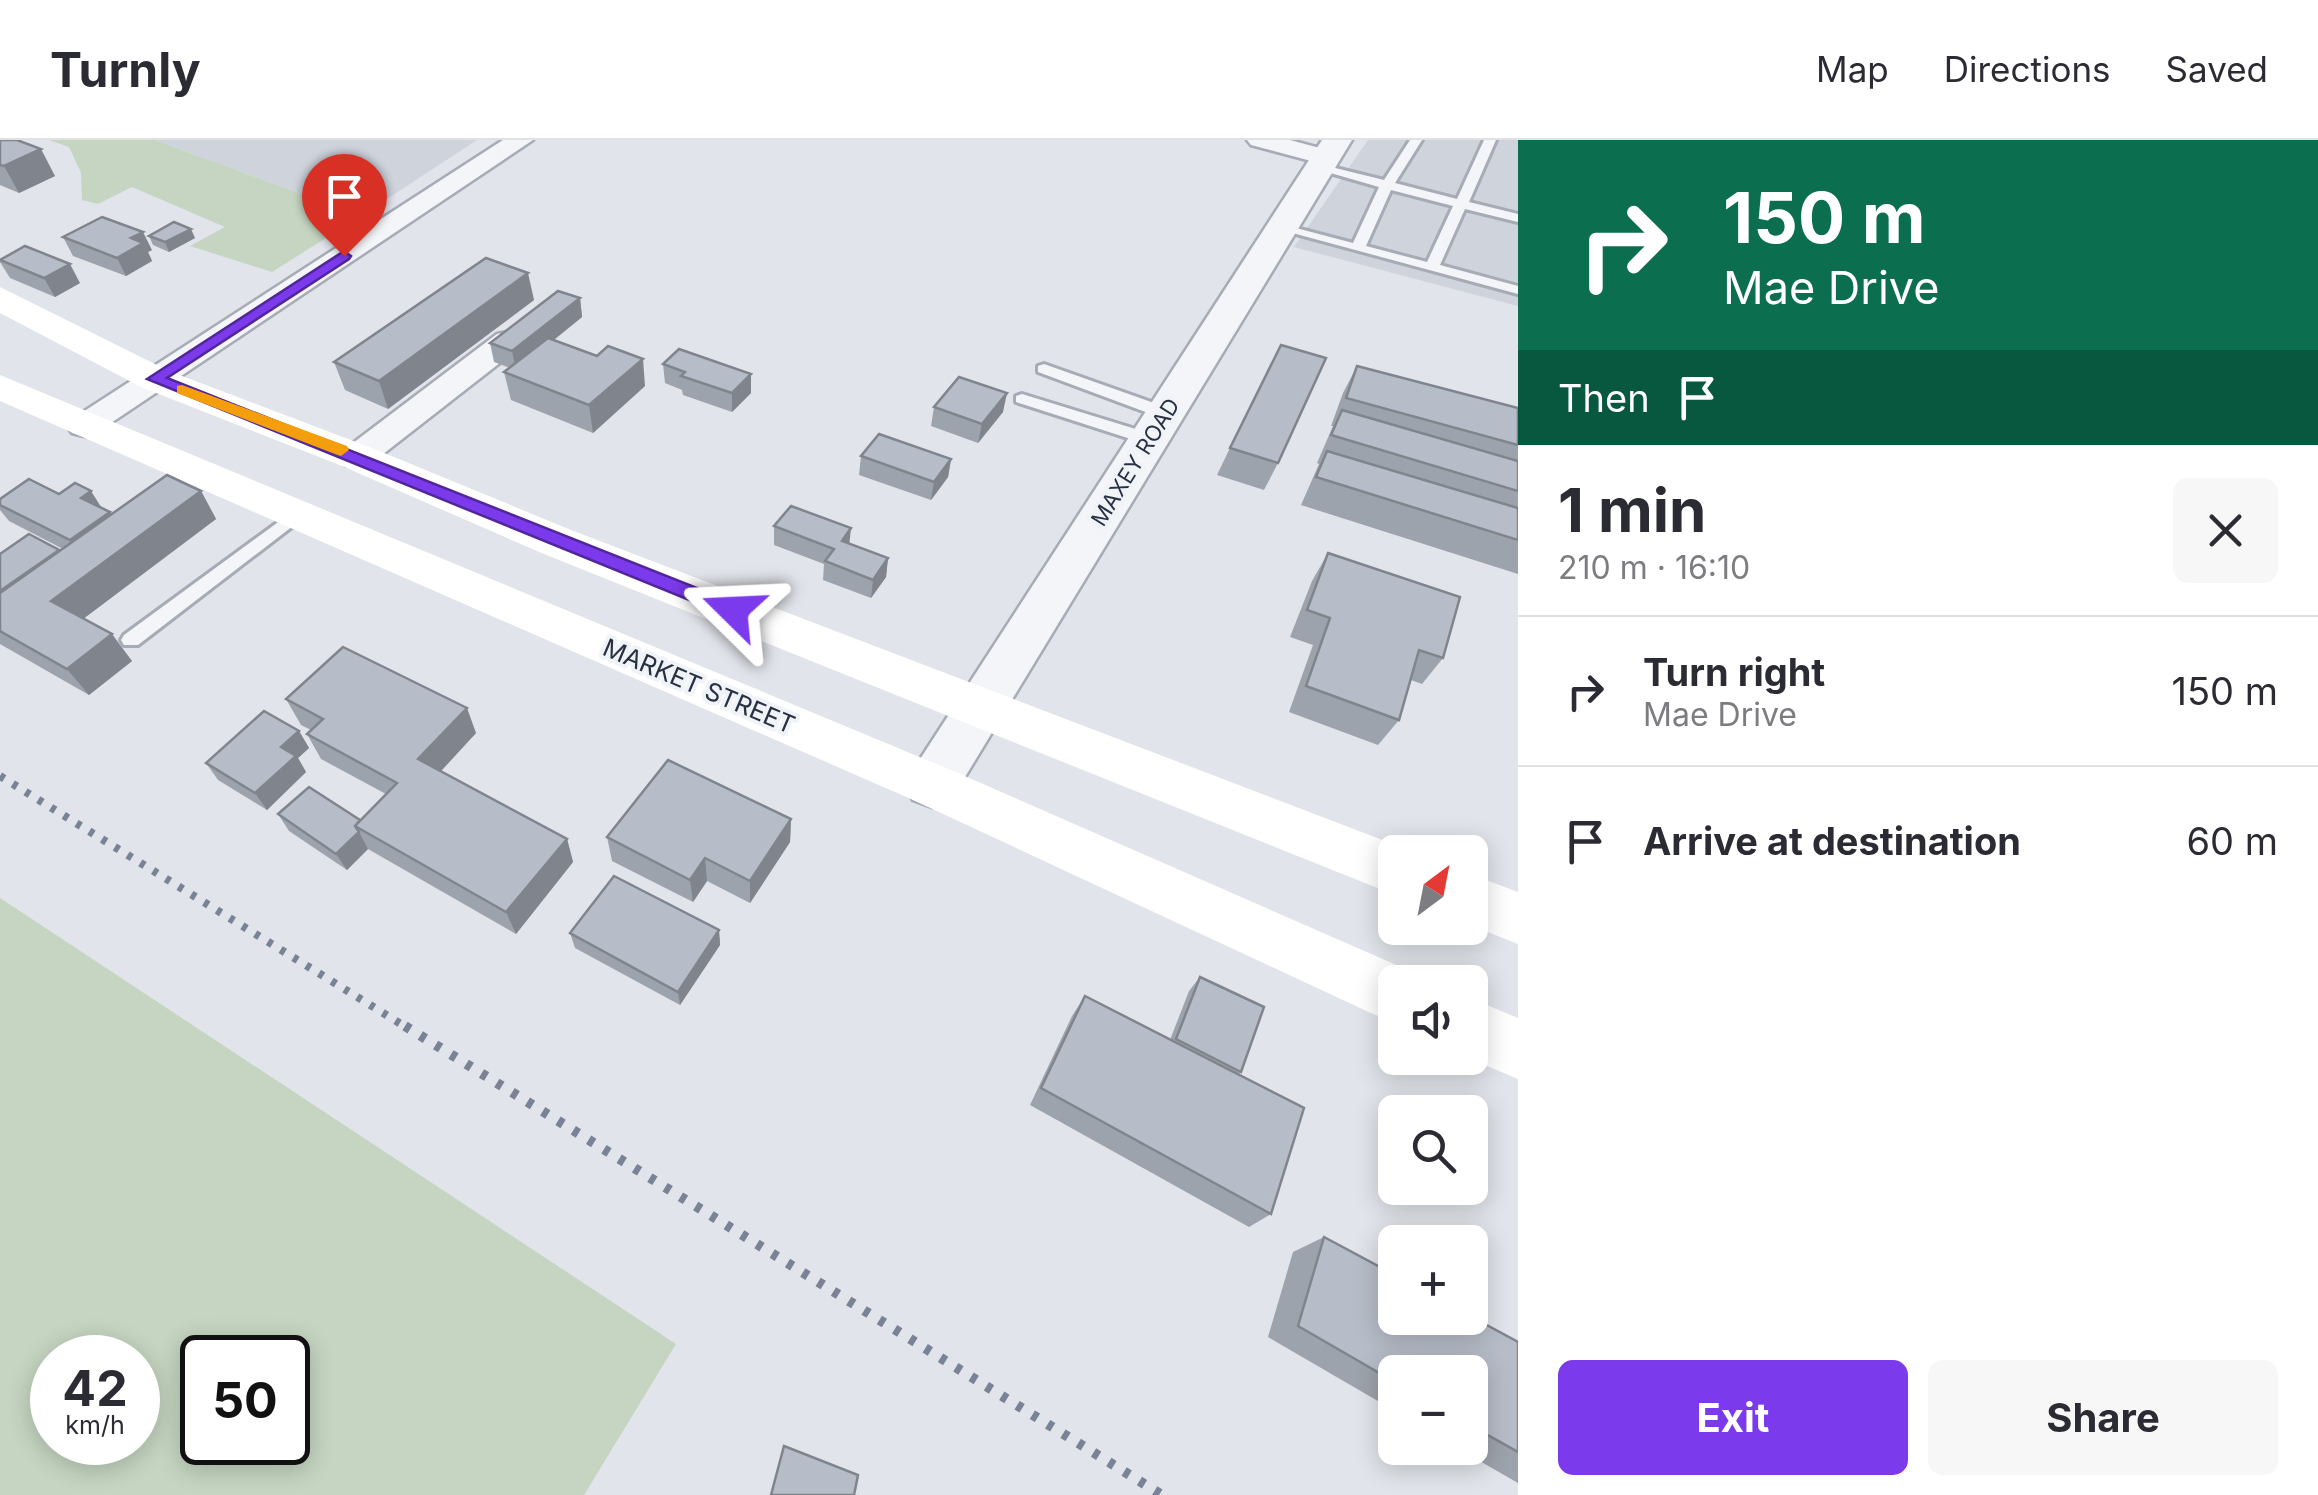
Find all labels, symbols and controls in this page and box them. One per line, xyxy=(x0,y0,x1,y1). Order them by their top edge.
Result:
text: Turnly xyxy=(50,40,201,99)
text: Map xyxy=(1816,48,1889,90)
text: Directions xyxy=(1944,48,2111,90)
text: Saved xyxy=(2166,48,2268,90)
pin xyxy=(302,154,387,257)
icon: arrive xyxy=(317,169,372,224)
text: 150 m xyxy=(1723,175,1926,260)
icon: right xyxy=(1558,180,1688,310)
text: Mae Drive xyxy=(1723,260,1939,315)
icon: arrive xyxy=(1670,370,1725,425)
text: Then xyxy=(1558,375,1650,421)
street label: MAXEY ROAD xyxy=(1085,393,1185,531)
text: 1 min xyxy=(1558,474,1706,546)
button: close xyxy=(2173,478,2278,583)
text: 210 m · 16:10 xyxy=(1558,548,1750,587)
position arrow xyxy=(681,558,785,662)
street label: MARKET STREET xyxy=(599,632,799,740)
text: Turn right xyxy=(1643,649,1825,695)
icon: right xyxy=(1558,664,1613,719)
text: 150 m xyxy=(2171,668,2278,714)
text: Mae Drive xyxy=(1643,695,1797,734)
icon: arrive xyxy=(1558,814,1613,869)
text: Arrive at destination xyxy=(1643,818,2021,864)
text: 60 m xyxy=(2186,818,2278,864)
north arrow xyxy=(1378,835,1488,945)
map controls xyxy=(1378,835,1488,1465)
button: sound xyxy=(1378,965,1488,1075)
button: search xyxy=(1378,1095,1488,1205)
button: + xyxy=(1378,1225,1488,1335)
speed limit sign: 50 xyxy=(180,1335,310,1465)
button: − xyxy=(1378,1355,1488,1465)
text: 42 xyxy=(62,1358,128,1418)
button: Exit xyxy=(1558,1360,1908,1475)
button: Share xyxy=(1928,1360,2278,1475)
text: km/h xyxy=(65,1410,125,1440)

